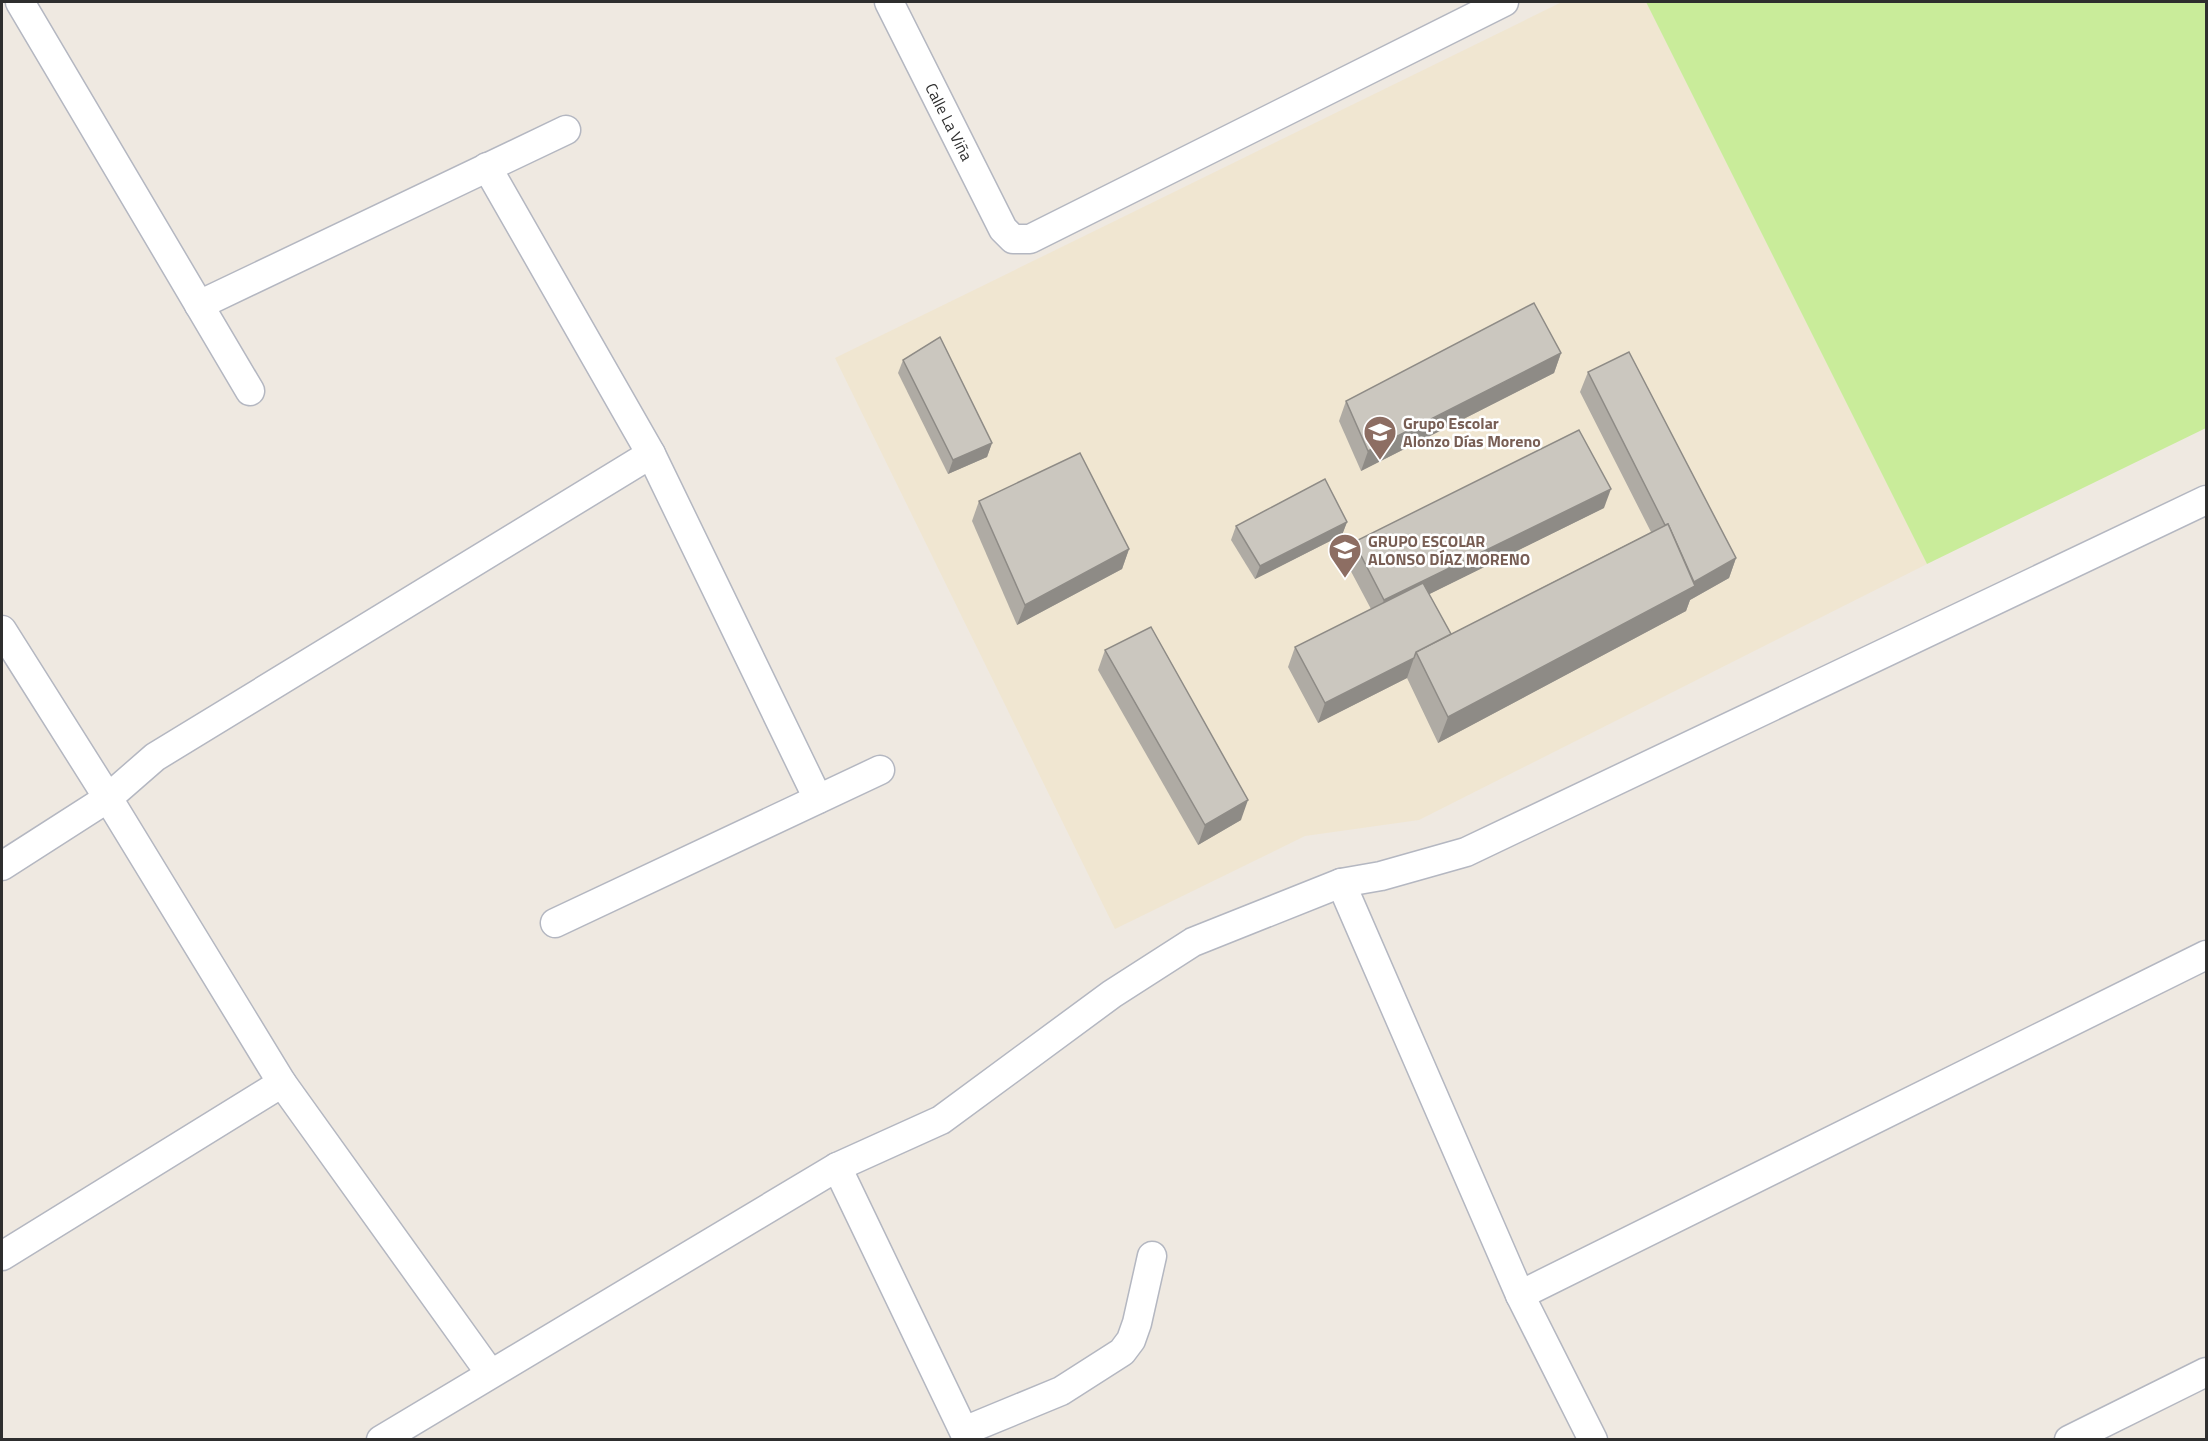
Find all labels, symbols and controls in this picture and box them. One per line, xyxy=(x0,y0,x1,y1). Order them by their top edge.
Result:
street label: Calle La Viña xyxy=(919,79,979,165)
place label: Grupo Escolar Alonzo Días Moreno xyxy=(1403,411,1541,453)
school or university icon: Grupo Escolar Alonzo Días Moreno xyxy=(1362,414,1398,461)
place label: GRUPO ESCOLAR ALONSO DÍAZ MORENO xyxy=(1368,529,1530,571)
school or university icon: GRUPO ESCOLAR ALONSO DÍAZ MORENO xyxy=(1327,532,1363,579)

